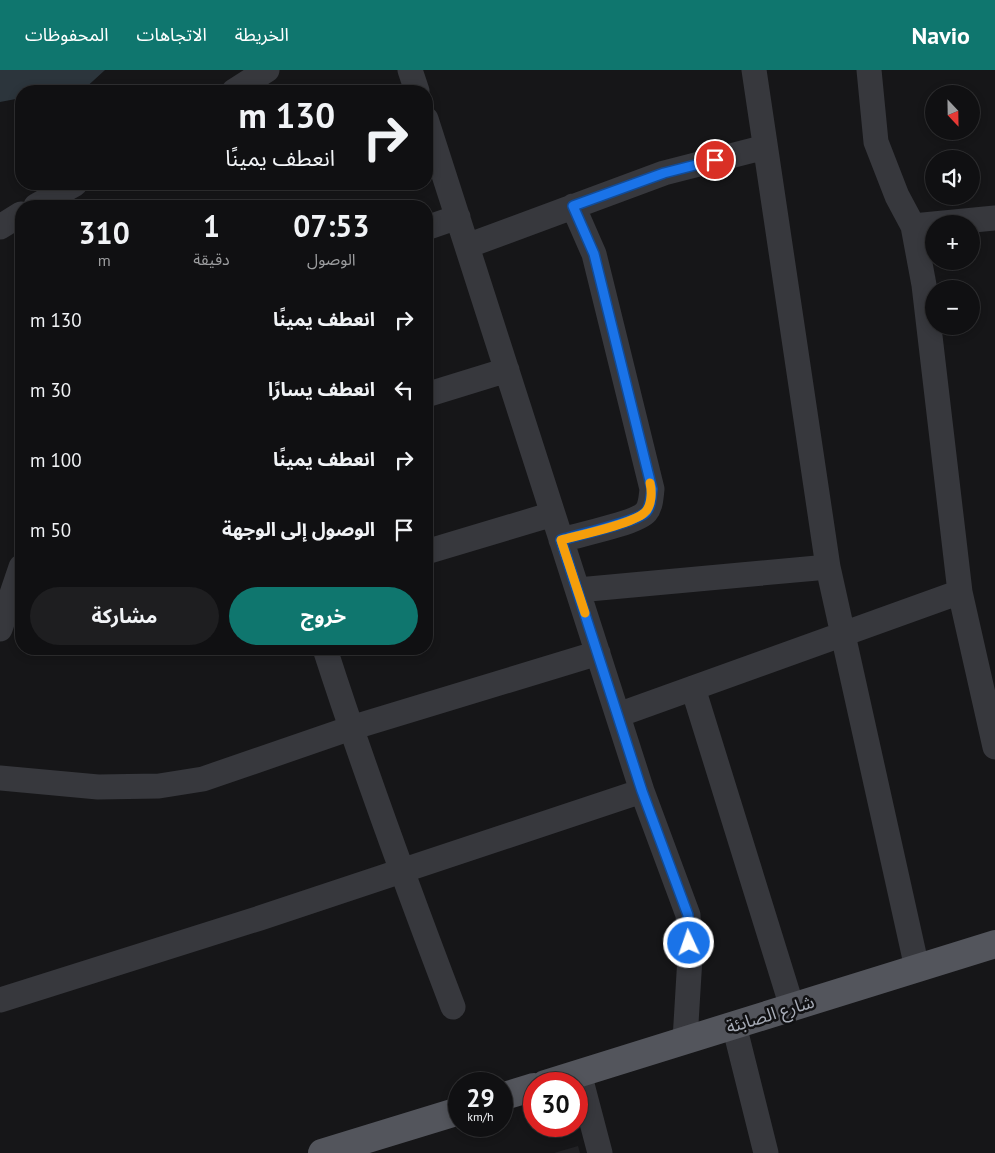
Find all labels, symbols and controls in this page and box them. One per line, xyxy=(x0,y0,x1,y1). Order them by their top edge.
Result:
text: Navio xyxy=(912,20,970,51)
text: المحفوظات xyxy=(25,23,109,46)
text: الاتجاهات xyxy=(137,23,207,46)
text: الخريطة xyxy=(235,23,289,46)
north arrow xyxy=(925,85,980,140)
map controls xyxy=(925,85,980,335)
text: 130 m xyxy=(238,92,335,138)
icon: right xyxy=(353,105,418,170)
pin xyxy=(694,139,736,181)
text: انعطف يمينًا xyxy=(225,144,335,172)
icon: arrive xyxy=(701,146,729,174)
button: sound xyxy=(925,150,980,205)
text: 1 xyxy=(203,206,220,245)
text: 07:53 xyxy=(293,206,369,245)
text: 310 xyxy=(79,213,130,252)
button: + xyxy=(925,215,980,270)
text: دقيقة xyxy=(193,249,230,269)
text: الوصول xyxy=(307,249,356,269)
text: m xyxy=(98,250,111,270)
button: − xyxy=(925,280,980,335)
icon: right xyxy=(390,306,418,334)
text: انعطف يمينًا xyxy=(273,307,375,331)
text: 130 m xyxy=(30,308,82,332)
icon: left xyxy=(390,376,418,404)
text: انعطف يسارًا xyxy=(268,377,375,401)
text: 30 m xyxy=(30,378,71,402)
icon: right xyxy=(390,446,418,474)
text: انعطف يمينًا xyxy=(273,447,375,471)
text: 100 m xyxy=(30,448,82,472)
icon: arrive xyxy=(390,516,418,544)
text: الوصول إلى الوجهة xyxy=(222,517,375,541)
text: 50 m xyxy=(30,518,71,542)
button: مشاركة xyxy=(30,587,219,645)
button: خروج xyxy=(229,587,418,645)
position arrow xyxy=(662,916,714,968)
street label: شارع الصابئة xyxy=(723,990,818,1041)
speed limit sign: 30 xyxy=(523,1072,588,1137)
text: 29 xyxy=(466,1082,495,1114)
text: km/h xyxy=(467,1109,494,1124)

